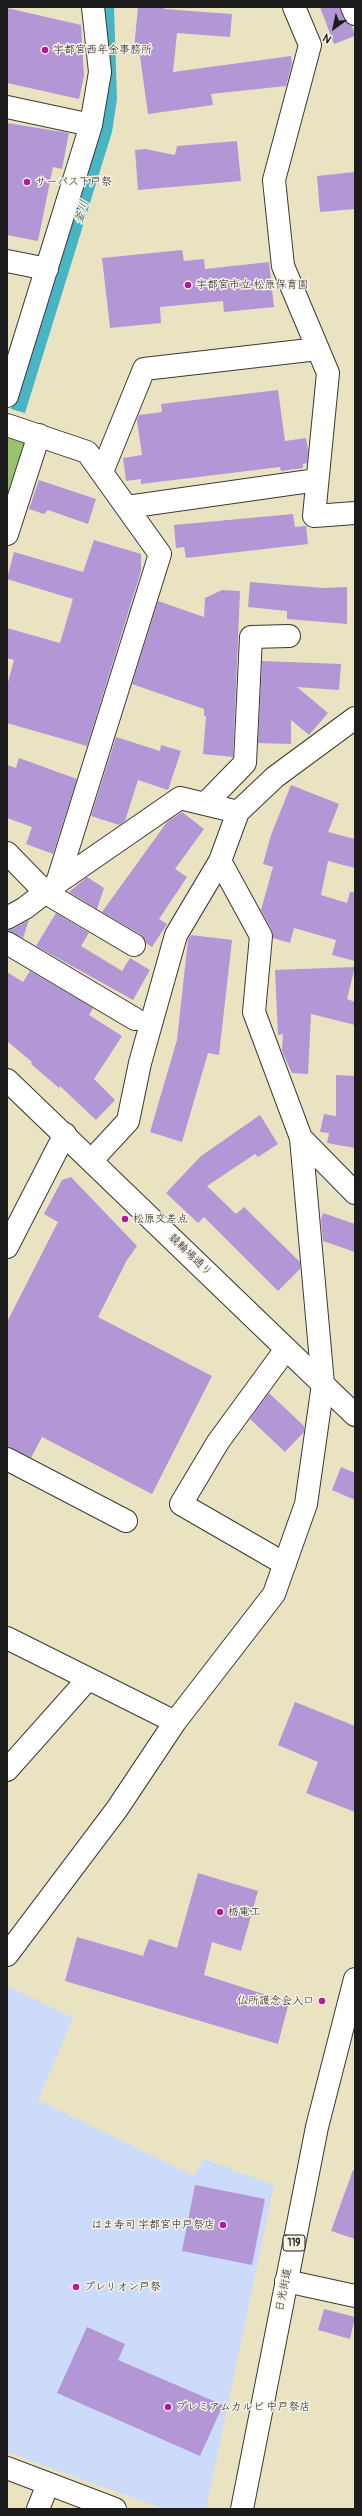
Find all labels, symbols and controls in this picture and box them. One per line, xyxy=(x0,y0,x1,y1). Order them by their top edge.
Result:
north arrow xyxy=(314,8,354,48)
text: N xyxy=(321,31,334,46)
place label: 宇都宮西年金事務所 xyxy=(53,43,152,57)
marker: 宇都宮西年金事務所 xyxy=(40,45,50,55)
place label: サーパス下戸祭 xyxy=(35,175,112,189)
marker: サーパス下戸祭 xyxy=(22,177,32,187)
water label: 釜川 xyxy=(71,198,93,226)
place label: 宇都宮市立 松原保育園 xyxy=(196,278,308,292)
marker: 宇都宮市立 松原保育園 xyxy=(183,280,193,290)
place label: 松原交差点 xyxy=(133,1212,188,1226)
marker: 松原交差点 xyxy=(120,1214,130,1224)
street label: 競輪場通り xyxy=(166,1231,214,1279)
place label: 栃電工 xyxy=(228,1905,261,1919)
marker: 栃電工 xyxy=(215,1907,225,1917)
place label: 仏所護念会入口 xyxy=(237,1994,314,2008)
marker: 仏所護念会入口 xyxy=(317,1996,327,2006)
place label: はま寿司 宇都宮中戸祭店 xyxy=(92,2218,215,2232)
marker: はま寿司 宇都宮中戸祭店 xyxy=(218,2220,228,2230)
road number: 119 xyxy=(283,2235,305,2251)
street label: 日光街道 xyxy=(273,2267,295,2313)
place label: プレリオン戸祭 xyxy=(84,2280,161,2294)
marker: プレリオン戸祭 xyxy=(71,2282,81,2292)
place label: プレミアムカルビ 中戸祭店 xyxy=(176,2400,310,2414)
marker: プレミアムカルビ 中戸祭店 xyxy=(163,2402,173,2412)

